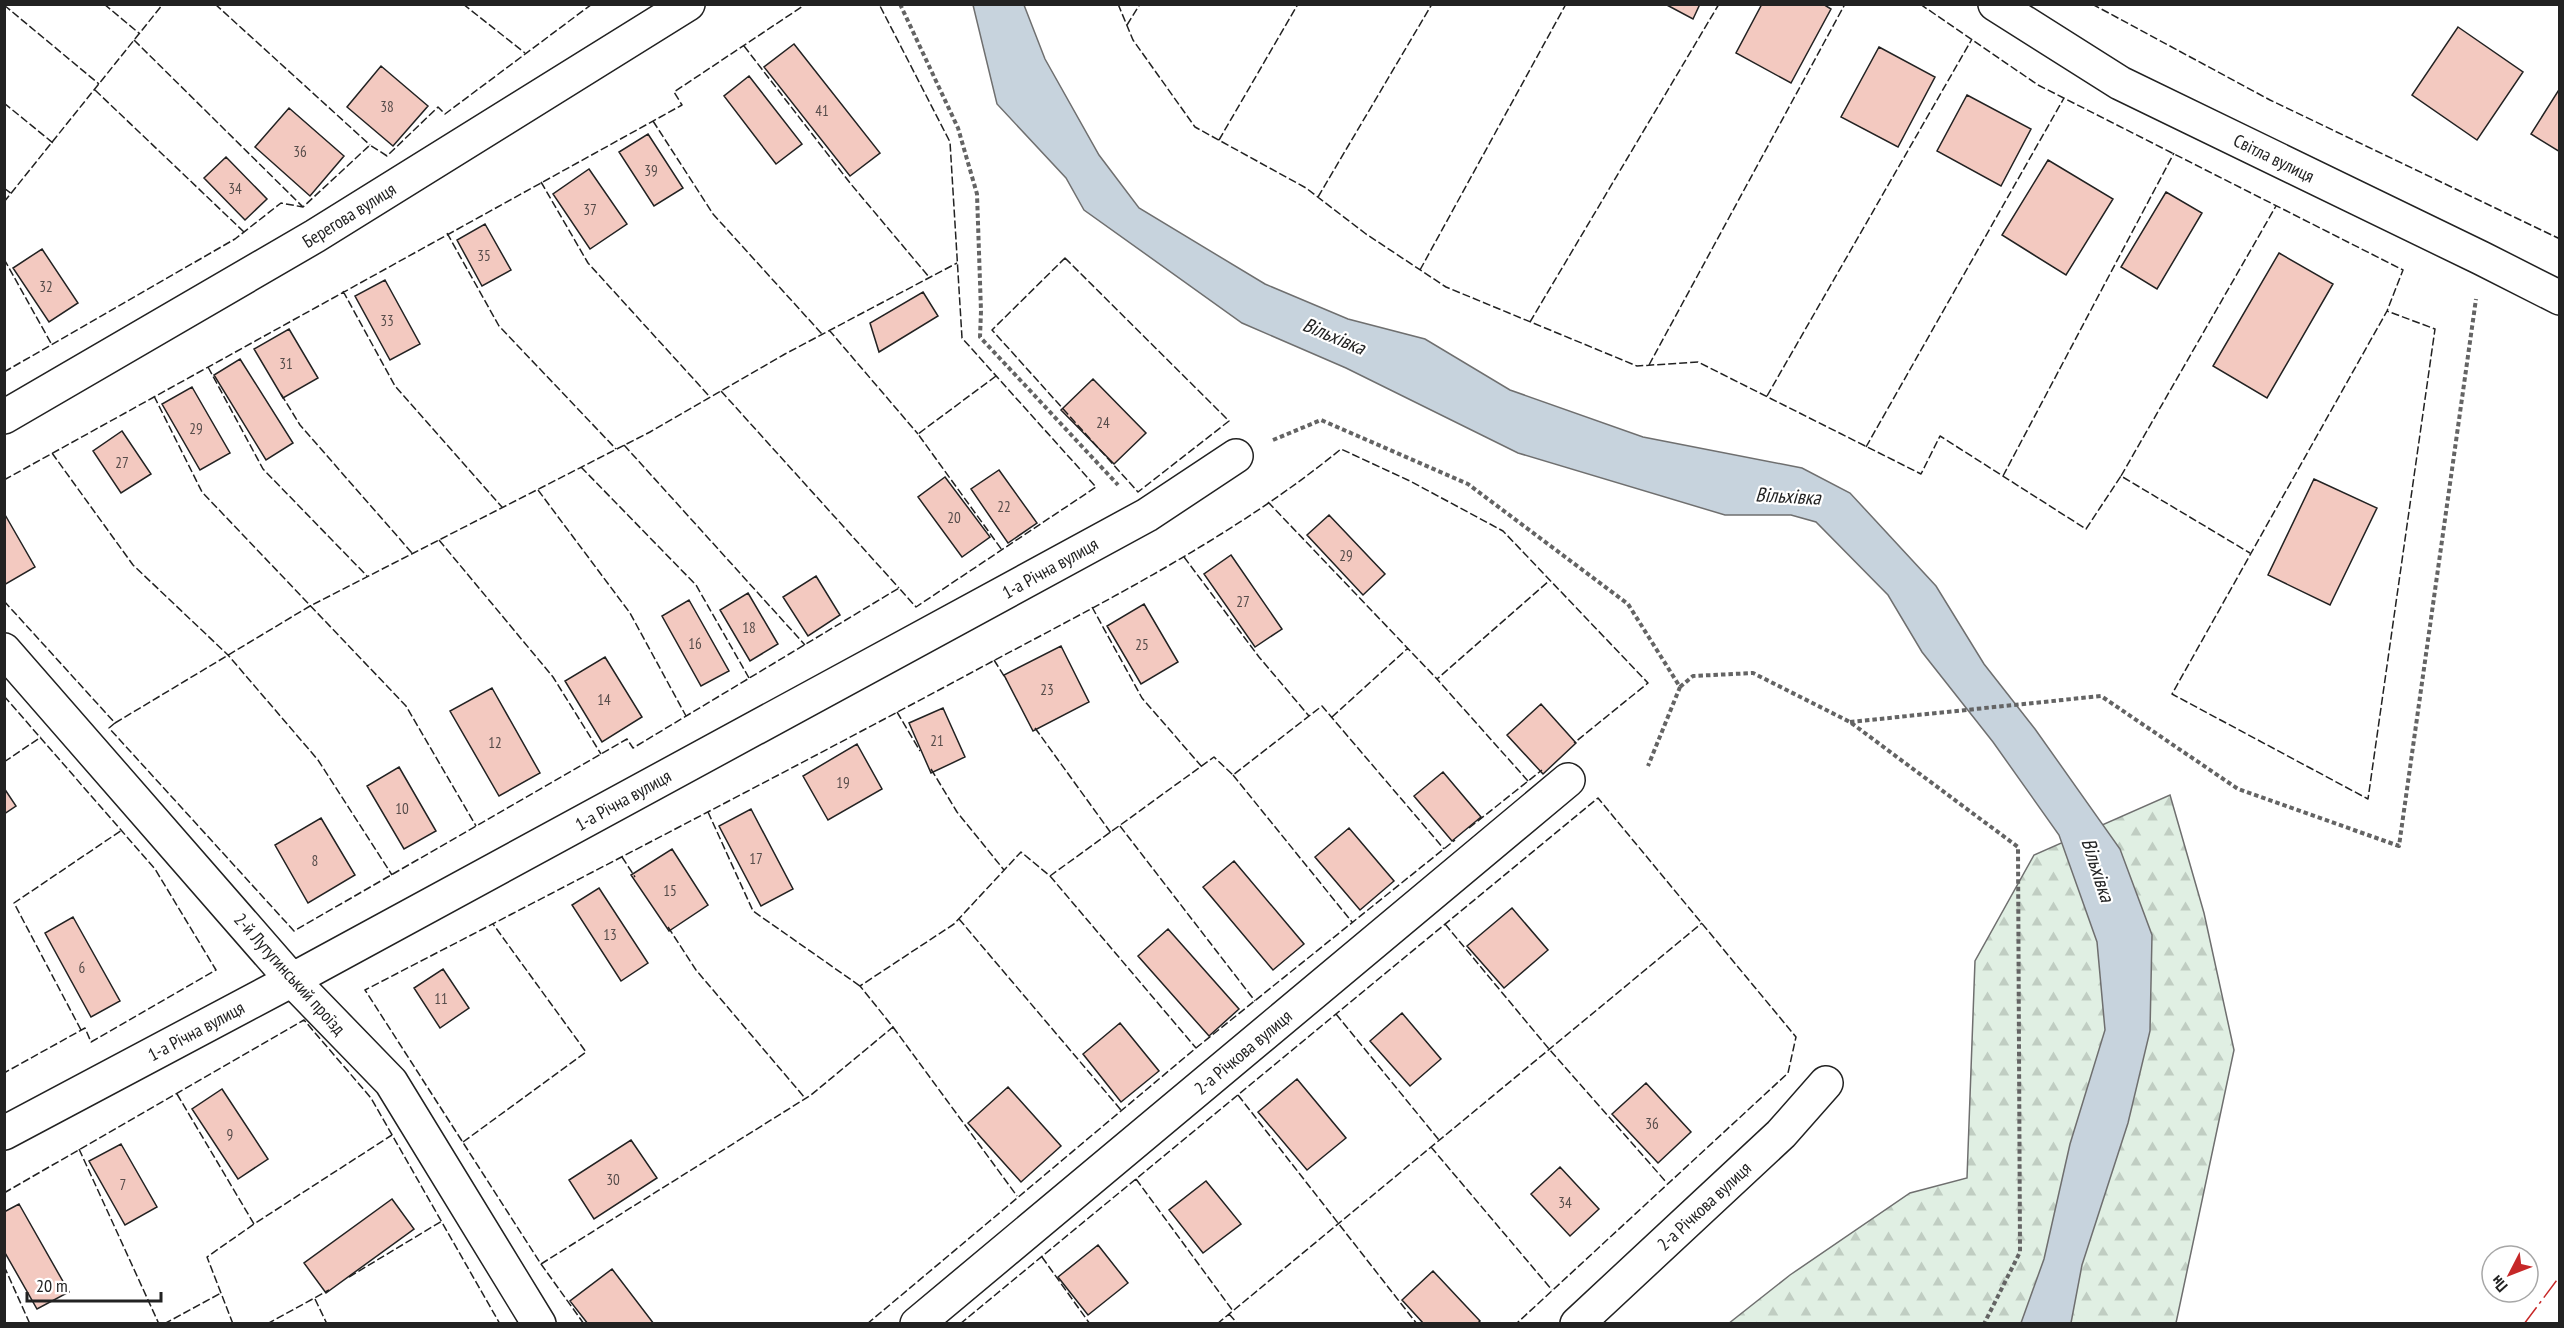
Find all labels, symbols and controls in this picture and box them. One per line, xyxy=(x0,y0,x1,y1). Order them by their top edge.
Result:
house number: 38 xyxy=(380,97,394,116)
house number: 41 xyxy=(815,101,829,120)
street label: Світла вулиця xyxy=(2230,129,2318,187)
house number: 36 xyxy=(293,142,307,161)
house number: 39 xyxy=(644,161,658,180)
street label: Берегова вулиця xyxy=(298,177,400,253)
house number: 34 xyxy=(228,179,242,198)
house number: 37 xyxy=(583,200,597,219)
house number: 35 xyxy=(477,246,491,265)
house number: 32 xyxy=(39,277,53,296)
house number: 33 xyxy=(380,311,394,330)
water label: Вільхівка xyxy=(1299,311,1370,361)
house number: 31 xyxy=(279,354,293,373)
house number: 24 xyxy=(1096,413,1110,432)
house number: 29 xyxy=(189,419,203,438)
house number: 27 xyxy=(115,453,129,472)
water label: Вільхівка xyxy=(1755,481,1822,511)
house number: 22 xyxy=(997,497,1011,516)
house number: 20 xyxy=(947,508,961,527)
street label: 1-а Річна вулиця xyxy=(998,532,1102,604)
house number: 29 xyxy=(1339,546,1353,565)
house number: 27 xyxy=(1236,592,1250,611)
house number: 18 xyxy=(742,618,756,637)
house number: 16 xyxy=(688,634,702,653)
house number: 25 xyxy=(1135,635,1149,654)
house number: 23 xyxy=(1040,680,1054,699)
house number: 14 xyxy=(597,690,611,709)
house number: 21 xyxy=(930,731,944,750)
house number: 12 xyxy=(488,733,502,752)
street label: 1-а Річна вулиця xyxy=(571,764,675,836)
house number: 19 xyxy=(836,773,850,792)
house number: 10 xyxy=(395,799,409,818)
water label: Вільхівка xyxy=(2076,835,2121,906)
house number: 17 xyxy=(749,849,763,868)
house number: 8 xyxy=(312,851,318,870)
house number: 15 xyxy=(663,881,677,900)
street label: 2-й Лутугинський проїзд xyxy=(229,908,351,1040)
house number: 13 xyxy=(603,925,617,944)
house number: 6 xyxy=(79,958,86,977)
house number: 11 xyxy=(434,989,448,1008)
street label: 1-а Річна вулиця xyxy=(144,996,248,1066)
street label: 2-а Річкова вулиця xyxy=(1190,1005,1296,1099)
house number: 36 xyxy=(1645,1114,1659,1133)
house number: 9 xyxy=(227,1125,233,1144)
street label: 2-а Річкова вулиця xyxy=(1652,1157,1756,1255)
house number: 30 xyxy=(606,1170,620,1189)
house number: 7 xyxy=(120,1175,126,1194)
house number: 34 xyxy=(1558,1193,1572,1212)
north arrow xyxy=(2480,1244,2540,1304)
scale bar xyxy=(27,1265,160,1303)
text: Пн xyxy=(2486,1272,2511,1296)
text: 20 m xyxy=(36,1274,68,1297)

